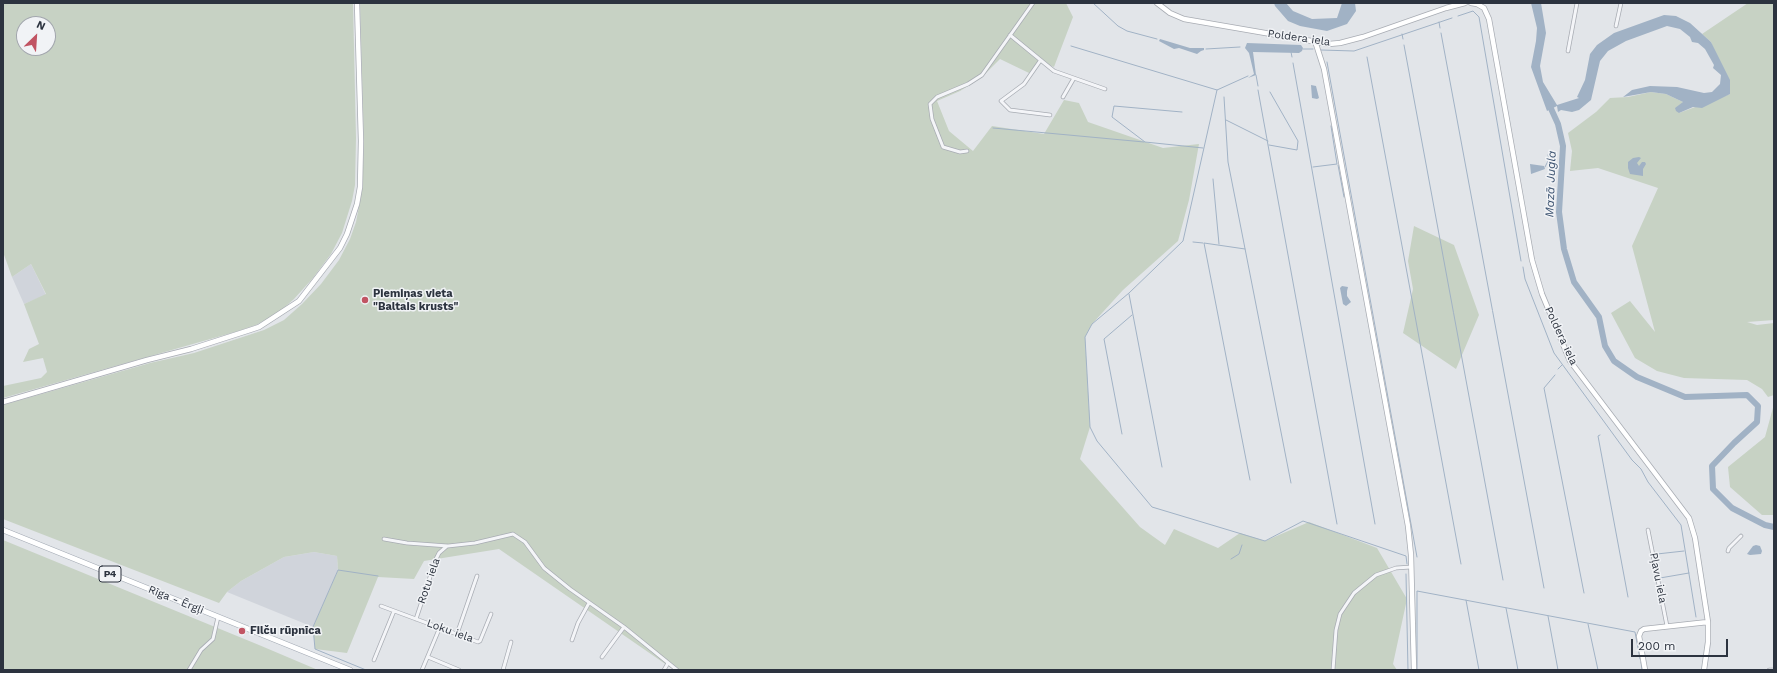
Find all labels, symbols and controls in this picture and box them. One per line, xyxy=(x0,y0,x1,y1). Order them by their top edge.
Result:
north arrow xyxy=(16,16,56,56)
text: N xyxy=(34,18,47,33)
street label: Poldera iela xyxy=(1267,27,1331,49)
water label: Mazā Jugla xyxy=(1543,150,1559,218)
place label: Piemiņas vieta "Baltais krusts" xyxy=(373,287,458,313)
marker: Piemiņas vieta "Baltais krusts" xyxy=(360,295,370,305)
street label: Poldera iela xyxy=(1542,305,1580,367)
street label: Pļavu iela xyxy=(1647,552,1669,604)
street label: Rotu iela xyxy=(415,556,443,606)
road number: P4 xyxy=(99,566,121,582)
street label: Rīga - Ērgļi xyxy=(146,583,206,617)
street label: Loku iela xyxy=(425,616,475,646)
place label: Filču rūpnīca xyxy=(250,624,321,638)
marker: Filču rūpnīca xyxy=(237,626,247,636)
scale bar xyxy=(1633,631,1730,657)
text: 200 m xyxy=(1638,639,1675,653)

